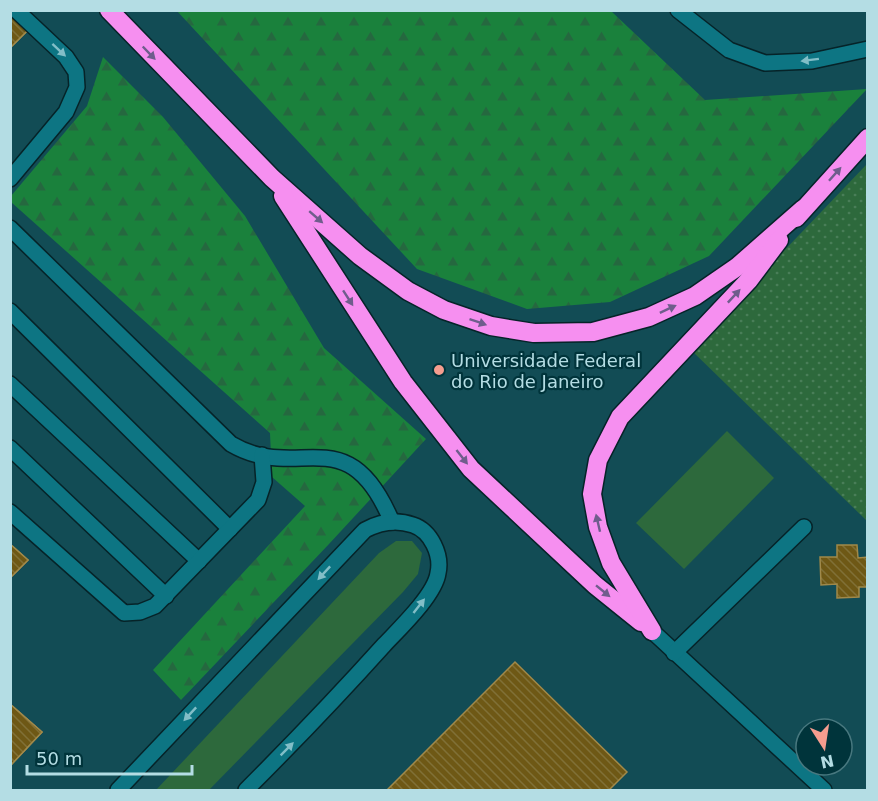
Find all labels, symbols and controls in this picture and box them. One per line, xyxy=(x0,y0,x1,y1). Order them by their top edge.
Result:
one-way arrow xyxy=(51,43,66,57)
one-way arrow xyxy=(142,46,156,61)
one-way arrow xyxy=(801,55,820,65)
one-way arrow xyxy=(828,166,842,181)
one-way arrow xyxy=(308,210,323,223)
one-way arrow xyxy=(727,289,740,304)
one-way arrow xyxy=(343,290,354,307)
one-way arrow xyxy=(659,304,676,313)
one-way arrow xyxy=(469,318,487,327)
place label: Universidade Federal do Rio de Janeiro xyxy=(451,350,641,392)
marker: Universidade Federal do Rio de Janeiro xyxy=(432,363,446,377)
one-way arrow xyxy=(455,449,468,465)
one-way arrow xyxy=(592,514,602,532)
one-way arrow xyxy=(318,565,332,579)
one-way arrow xyxy=(595,584,610,597)
one-way arrow xyxy=(413,598,425,614)
one-way arrow xyxy=(184,707,198,721)
north arrow xyxy=(794,717,854,777)
scale bar xyxy=(27,738,192,776)
one-way arrow xyxy=(279,742,293,756)
text: 50 m xyxy=(36,748,82,769)
text: N xyxy=(818,750,836,772)

